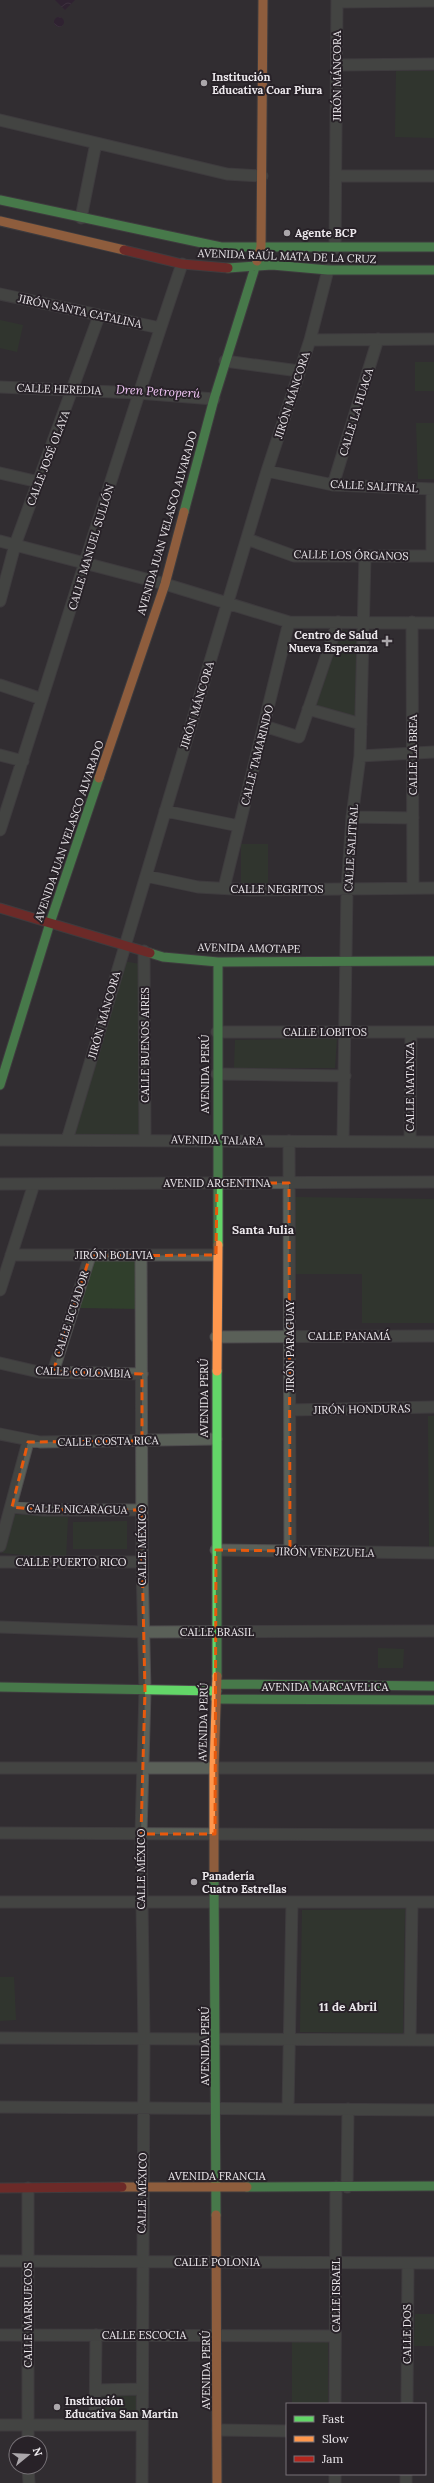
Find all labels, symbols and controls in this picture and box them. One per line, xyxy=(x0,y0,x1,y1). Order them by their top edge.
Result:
street label: JIRÓN MÁNCORA xyxy=(330,30,344,122)
place label: Institución Educativa Coar Piura xyxy=(212,70,323,97)
marker: Institución Educativa Coar Piura xyxy=(199,78,209,88)
place label: Agente BCP xyxy=(295,226,356,240)
marker: Agente BCP xyxy=(282,228,292,238)
street label: AVENIDA RAÚL MATA DE LA CRUZ xyxy=(196,246,377,266)
street label: JIRÓN SANTA CATALINA xyxy=(16,291,144,331)
street label: JIRÓN MÁNCORA xyxy=(271,349,313,441)
street label: CALLE LA HUACA xyxy=(336,365,376,458)
street label: CALLE HEREDIA xyxy=(16,381,103,398)
water label: Dren Petroperú xyxy=(116,381,201,401)
street label: CALLE JOSÉ OLAYA xyxy=(23,407,73,508)
street label: AVENIDA JUAN VELASCO ALVARADO xyxy=(134,429,200,618)
street label: CALLE SALITRAL xyxy=(330,477,419,495)
street label: CALLE MANUEL SULLÓN xyxy=(65,482,117,612)
street label: CALLE LOS ÓRGANOS xyxy=(293,547,409,563)
place label: Centro de Salud Nueva Esperanza xyxy=(288,628,378,655)
marker: Centro de Salud Nueva Esperanza xyxy=(381,635,393,647)
street label: JIRÓN MÁNCORA xyxy=(177,659,217,751)
street label: CALLE TAMARINDO xyxy=(238,703,276,807)
street label: CALLE LA BREA xyxy=(406,714,420,795)
street label: AVENIDA JUAN VELASCO ALVARADO xyxy=(31,738,107,924)
street label: CALLE SALITRAL xyxy=(341,803,361,892)
street label: CALLE NEGRITOS xyxy=(230,882,324,896)
street label: AVENIDA AMOTAPE xyxy=(196,940,301,956)
street label: JIRÓN MÁNCORA xyxy=(85,968,124,1061)
street label: CALLE BUENOS AIRES xyxy=(138,987,152,1103)
street label: CALLE LOBITOS xyxy=(283,1025,367,1039)
street label: AVENIDA PERÚ xyxy=(198,1035,212,1114)
street label: CALLE MATANZA xyxy=(403,1041,417,1132)
street label: AVENIDA TALARA xyxy=(170,1132,264,1148)
street label: AVENID ARGENTINA xyxy=(162,1176,272,1190)
district label: Santa Julia xyxy=(232,1222,295,1237)
street label: JIRÓN BOLIVIA xyxy=(74,1248,154,1262)
street label: CALLE ECUADOR xyxy=(50,1269,92,1359)
street label: JIRÓN PARAGUAY xyxy=(283,1299,297,1393)
street label: CALLE PANAMÁ xyxy=(308,1329,391,1343)
street label: AVENIDA PERÚ xyxy=(197,1359,211,1438)
street label: CALLE COLOMBIA xyxy=(35,1363,132,1381)
street label: JIRÓN HONDURAS xyxy=(312,1401,411,1417)
street label: CALLE COSTA RICA xyxy=(57,1433,160,1449)
street label: CALLE NICARAGUA xyxy=(26,1501,129,1517)
street label: CALLE MÉXICO xyxy=(135,1504,149,1586)
street label: JIRÓN VENEZUELA xyxy=(274,1544,376,1560)
street label: CALLE PUERTO RICO xyxy=(15,1555,127,1569)
street label: CALLE BRASIL xyxy=(180,1625,255,1639)
street label: AVENIDA MARCAVELICA xyxy=(261,1680,389,1694)
street label: AVENIDA PERÚ xyxy=(195,1682,211,1763)
street label: CALLE MÉXICO xyxy=(134,1828,148,1910)
place label: Panadería Cuatro Estrellas xyxy=(202,1869,287,1896)
marker: Panadería Cuatro Estrellas xyxy=(189,1877,199,1887)
district label: 11 de Abril xyxy=(319,1999,377,2014)
street label: AVENIDA PERÚ xyxy=(198,2007,212,2086)
street label: CALLE MÉXICO xyxy=(134,2152,150,2234)
street label: AVENIDA FRANCIA xyxy=(167,2169,267,2183)
street label: CALLE POLONIA xyxy=(174,2255,261,2269)
street label: CALLE ISRAEL xyxy=(329,2257,343,2332)
street label: CALLE MARRUECOS xyxy=(21,2262,35,2368)
street label: CALLE DOS xyxy=(400,2304,414,2364)
street label: CALLE ESCOCIA xyxy=(102,2328,187,2342)
street label: AVENIDA PERÚ xyxy=(199,2331,213,2410)
place label: Institución Educativa San Martin xyxy=(65,2394,178,2421)
marker: Institución Educativa San Martin xyxy=(52,2402,62,2412)
legend xyxy=(286,2403,426,2475)
text: Fast xyxy=(322,2411,345,2426)
text: Slow xyxy=(322,2431,349,2446)
north arrow xyxy=(8,2435,48,2475)
text: N xyxy=(30,2446,46,2459)
text: Jam xyxy=(321,2451,343,2466)

